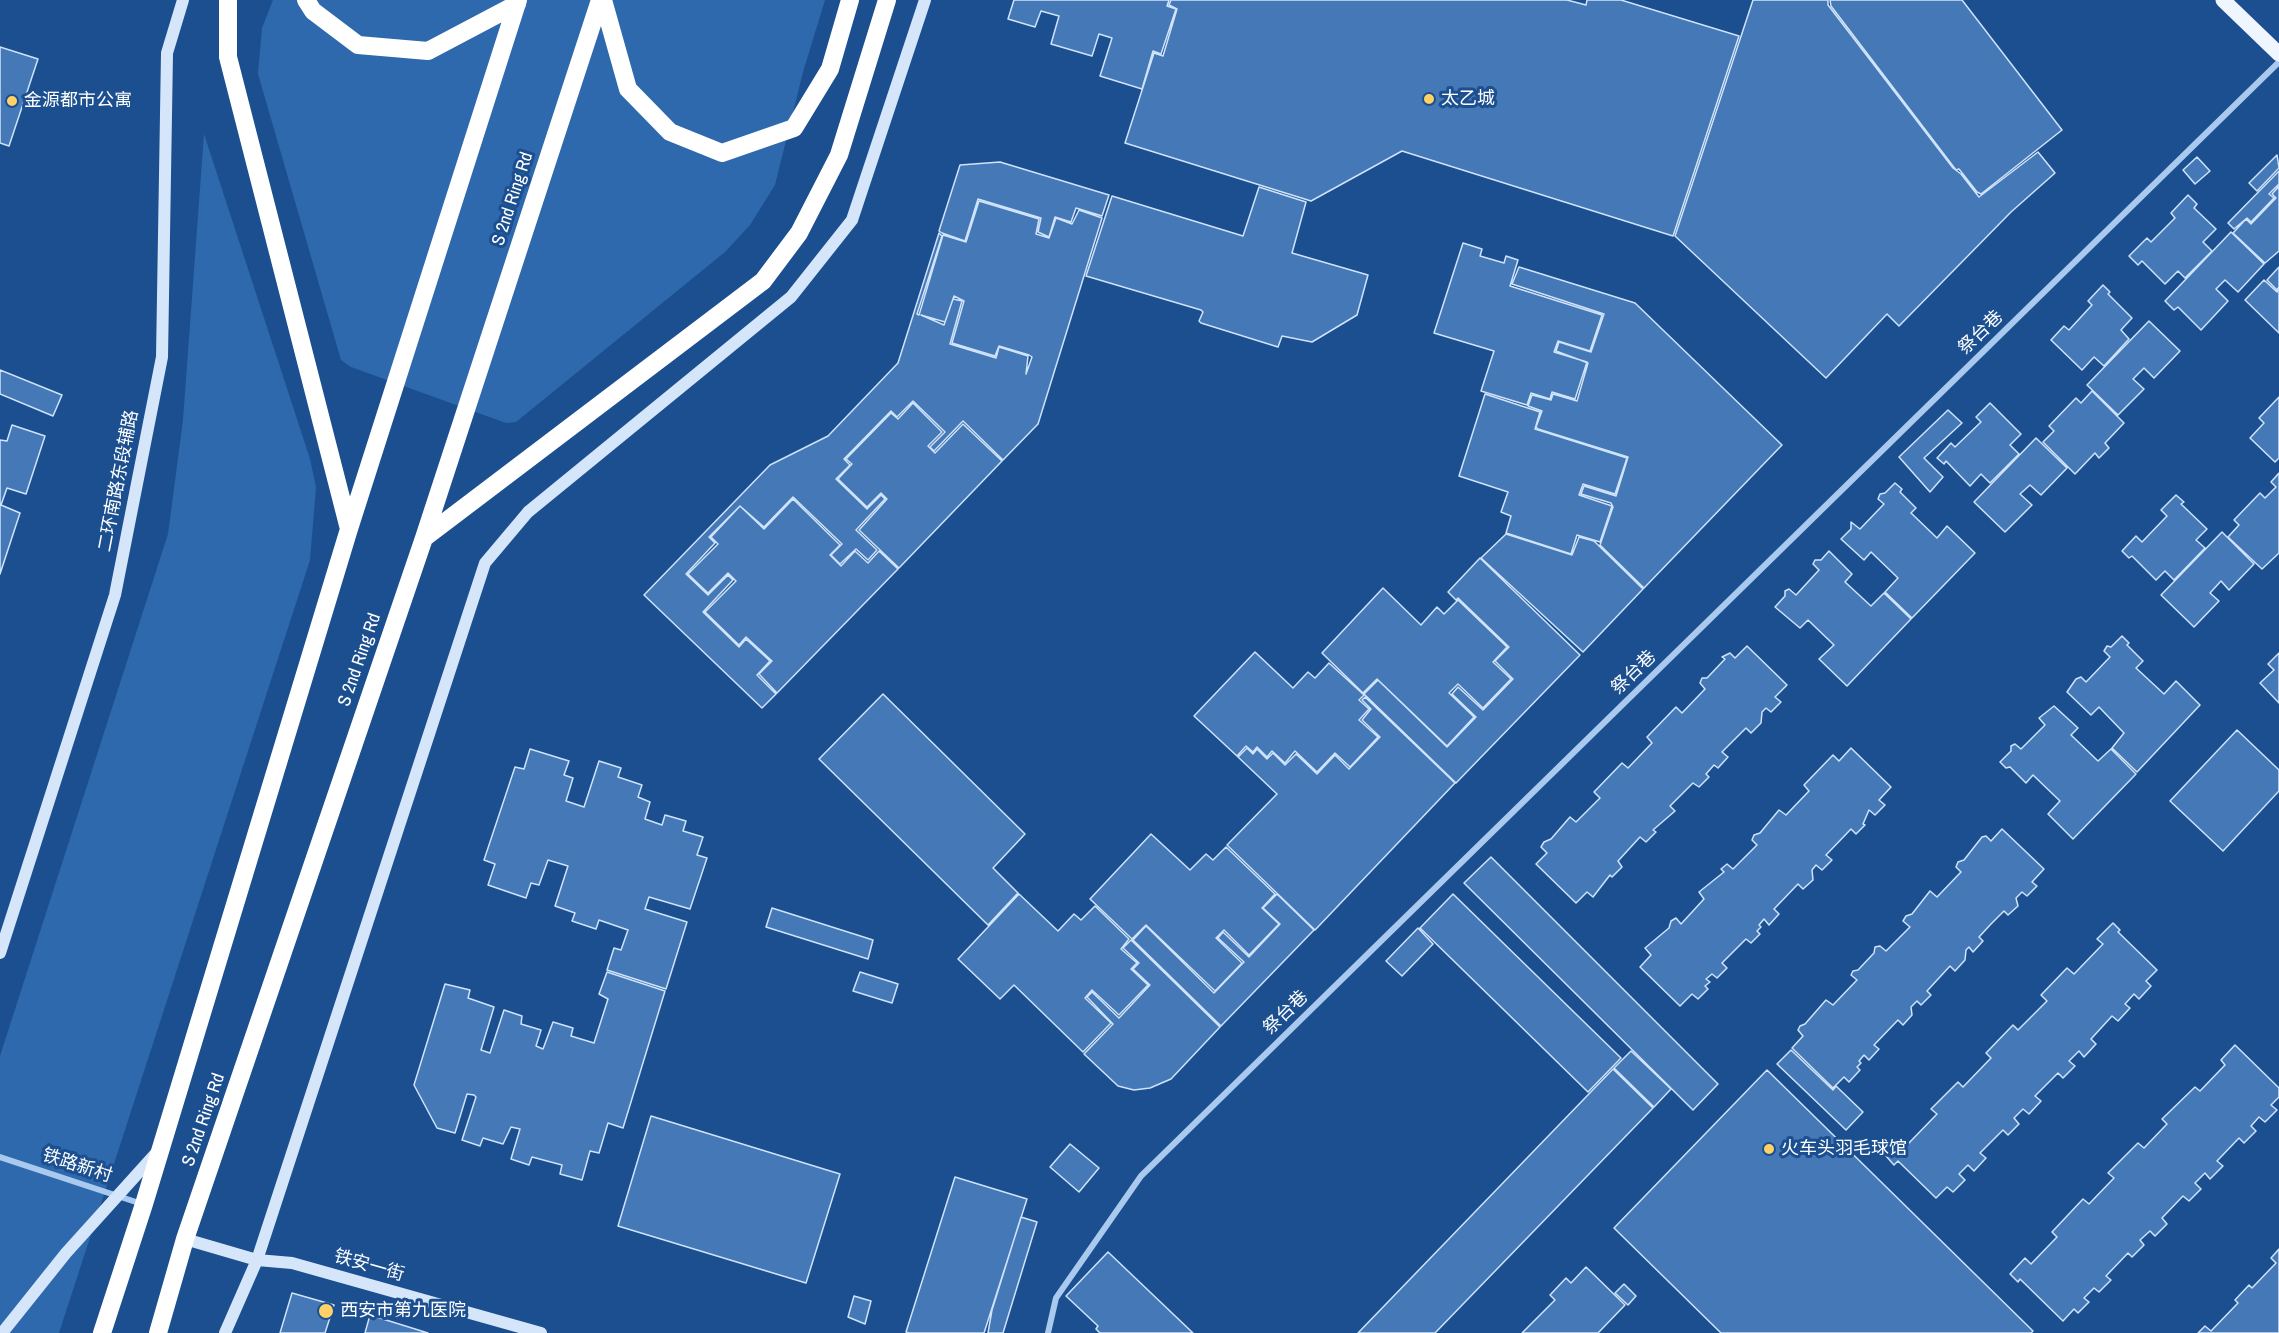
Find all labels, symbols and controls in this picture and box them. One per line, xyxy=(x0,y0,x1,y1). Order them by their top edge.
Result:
place label: 太乙城 xyxy=(1441,88,1495,110)
place label: 金源都市公寓 xyxy=(24,90,132,112)
marker: 太乙城 xyxy=(1422,92,1436,106)
marker: 金源都市公寓 xyxy=(5,94,19,108)
street label: S 2nd Ring Rd xyxy=(488,150,538,248)
street label: 祭台巷 xyxy=(1954,306,2008,360)
street label: 二环南路东段辅路 xyxy=(95,408,143,554)
street label: S 2nd Ring Rd xyxy=(334,611,386,709)
street label: 祭台巷 xyxy=(1607,646,1661,700)
street label: 祭台巷 xyxy=(1259,986,1313,1040)
street label: S 2nd Ring Rd xyxy=(178,1071,230,1169)
place label: 火车头羽毛球馆 xyxy=(1781,1138,1907,1160)
marker: 火车头羽毛球馆 xyxy=(1762,1142,1776,1156)
street label: 铁路新村 xyxy=(39,1145,115,1187)
street label: 铁安一街 xyxy=(331,1246,407,1286)
place label: 西安市第九医院 xyxy=(340,1300,466,1322)
marker: 西安市第九医院 xyxy=(317,1302,335,1320)

